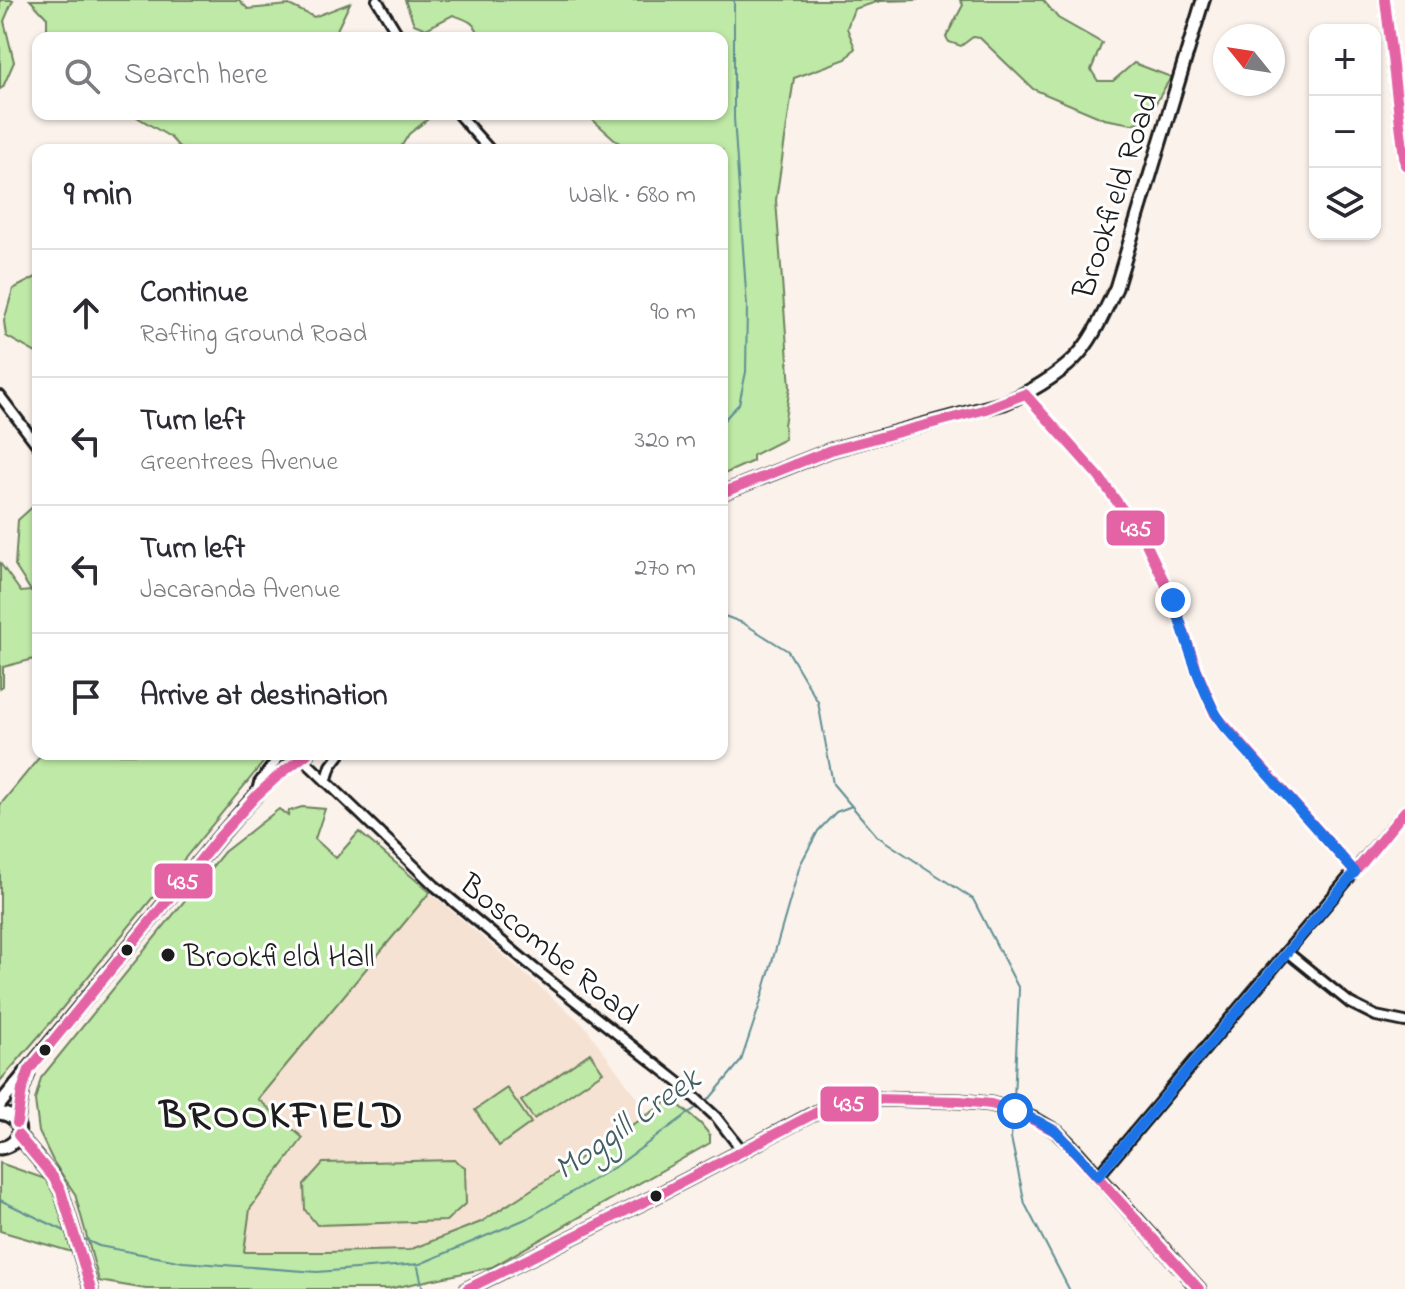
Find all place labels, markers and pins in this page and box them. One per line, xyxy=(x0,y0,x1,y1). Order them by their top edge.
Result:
place label: Brookfield Hall xyxy=(183,935,375,982)
unlabelled marker xyxy=(119,942,135,958)
marker: Brookfield Hall xyxy=(159,946,177,964)
unlabelled marker xyxy=(37,1042,53,1058)
unlabelled marker xyxy=(648,1188,664,1204)

